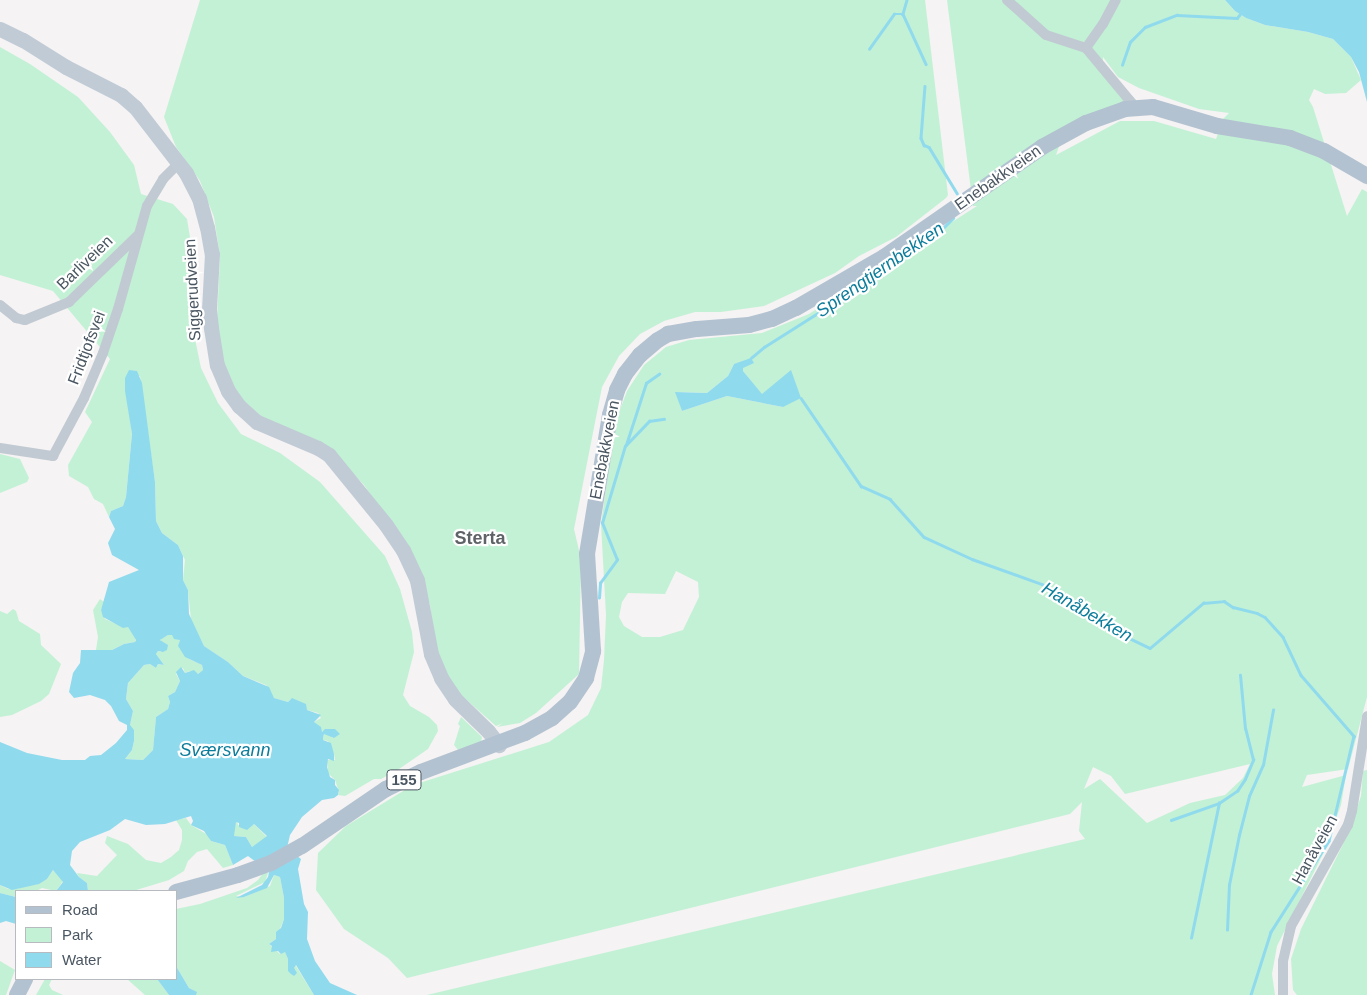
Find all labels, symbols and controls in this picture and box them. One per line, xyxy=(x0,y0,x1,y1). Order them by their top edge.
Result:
street label: Enebakkveien xyxy=(951,141,1045,215)
water label: Sprengtjernbekken xyxy=(812,218,948,322)
street label: Barliveien xyxy=(53,232,117,294)
street label: Siggerudveien xyxy=(181,238,205,342)
street label: Fridtjofsvei xyxy=(64,308,110,388)
street label: Enebakkveien xyxy=(586,399,624,501)
district label: Sterta xyxy=(454,527,506,549)
water label: Hanåbekken xyxy=(1038,577,1136,647)
water label: Sværsvann xyxy=(179,739,271,761)
road number: 155 xyxy=(385,768,423,792)
street label: Hanåveien xyxy=(1288,812,1342,888)
legend xyxy=(15,890,178,980)
text: Road xyxy=(62,901,98,918)
text: Park xyxy=(62,926,93,943)
text: Water xyxy=(62,951,101,968)

